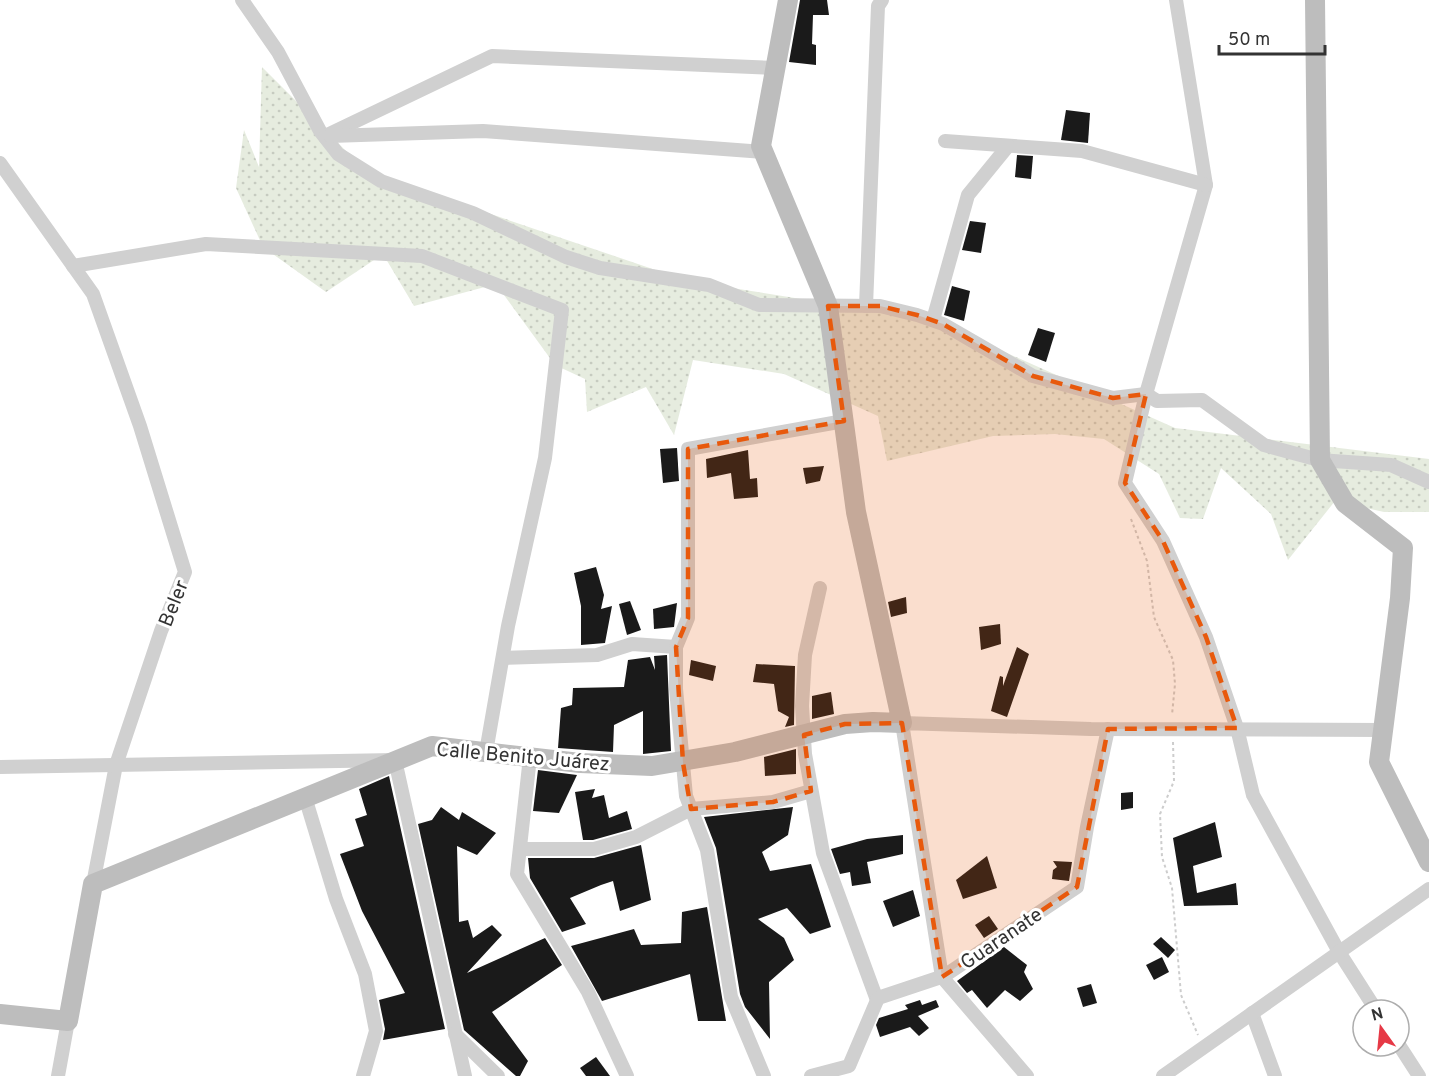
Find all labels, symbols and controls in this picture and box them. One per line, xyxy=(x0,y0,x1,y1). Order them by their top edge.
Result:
scale bar xyxy=(1219,18,1326,56)
text: 50 m xyxy=(1228,29,1270,52)
street label: Beler xyxy=(154,576,196,631)
street label: Calle Benito Juárez xyxy=(435,737,611,779)
street label: Guaranate xyxy=(956,903,1048,977)
north arrow xyxy=(1351,998,1411,1058)
text: N xyxy=(1369,1004,1386,1027)

